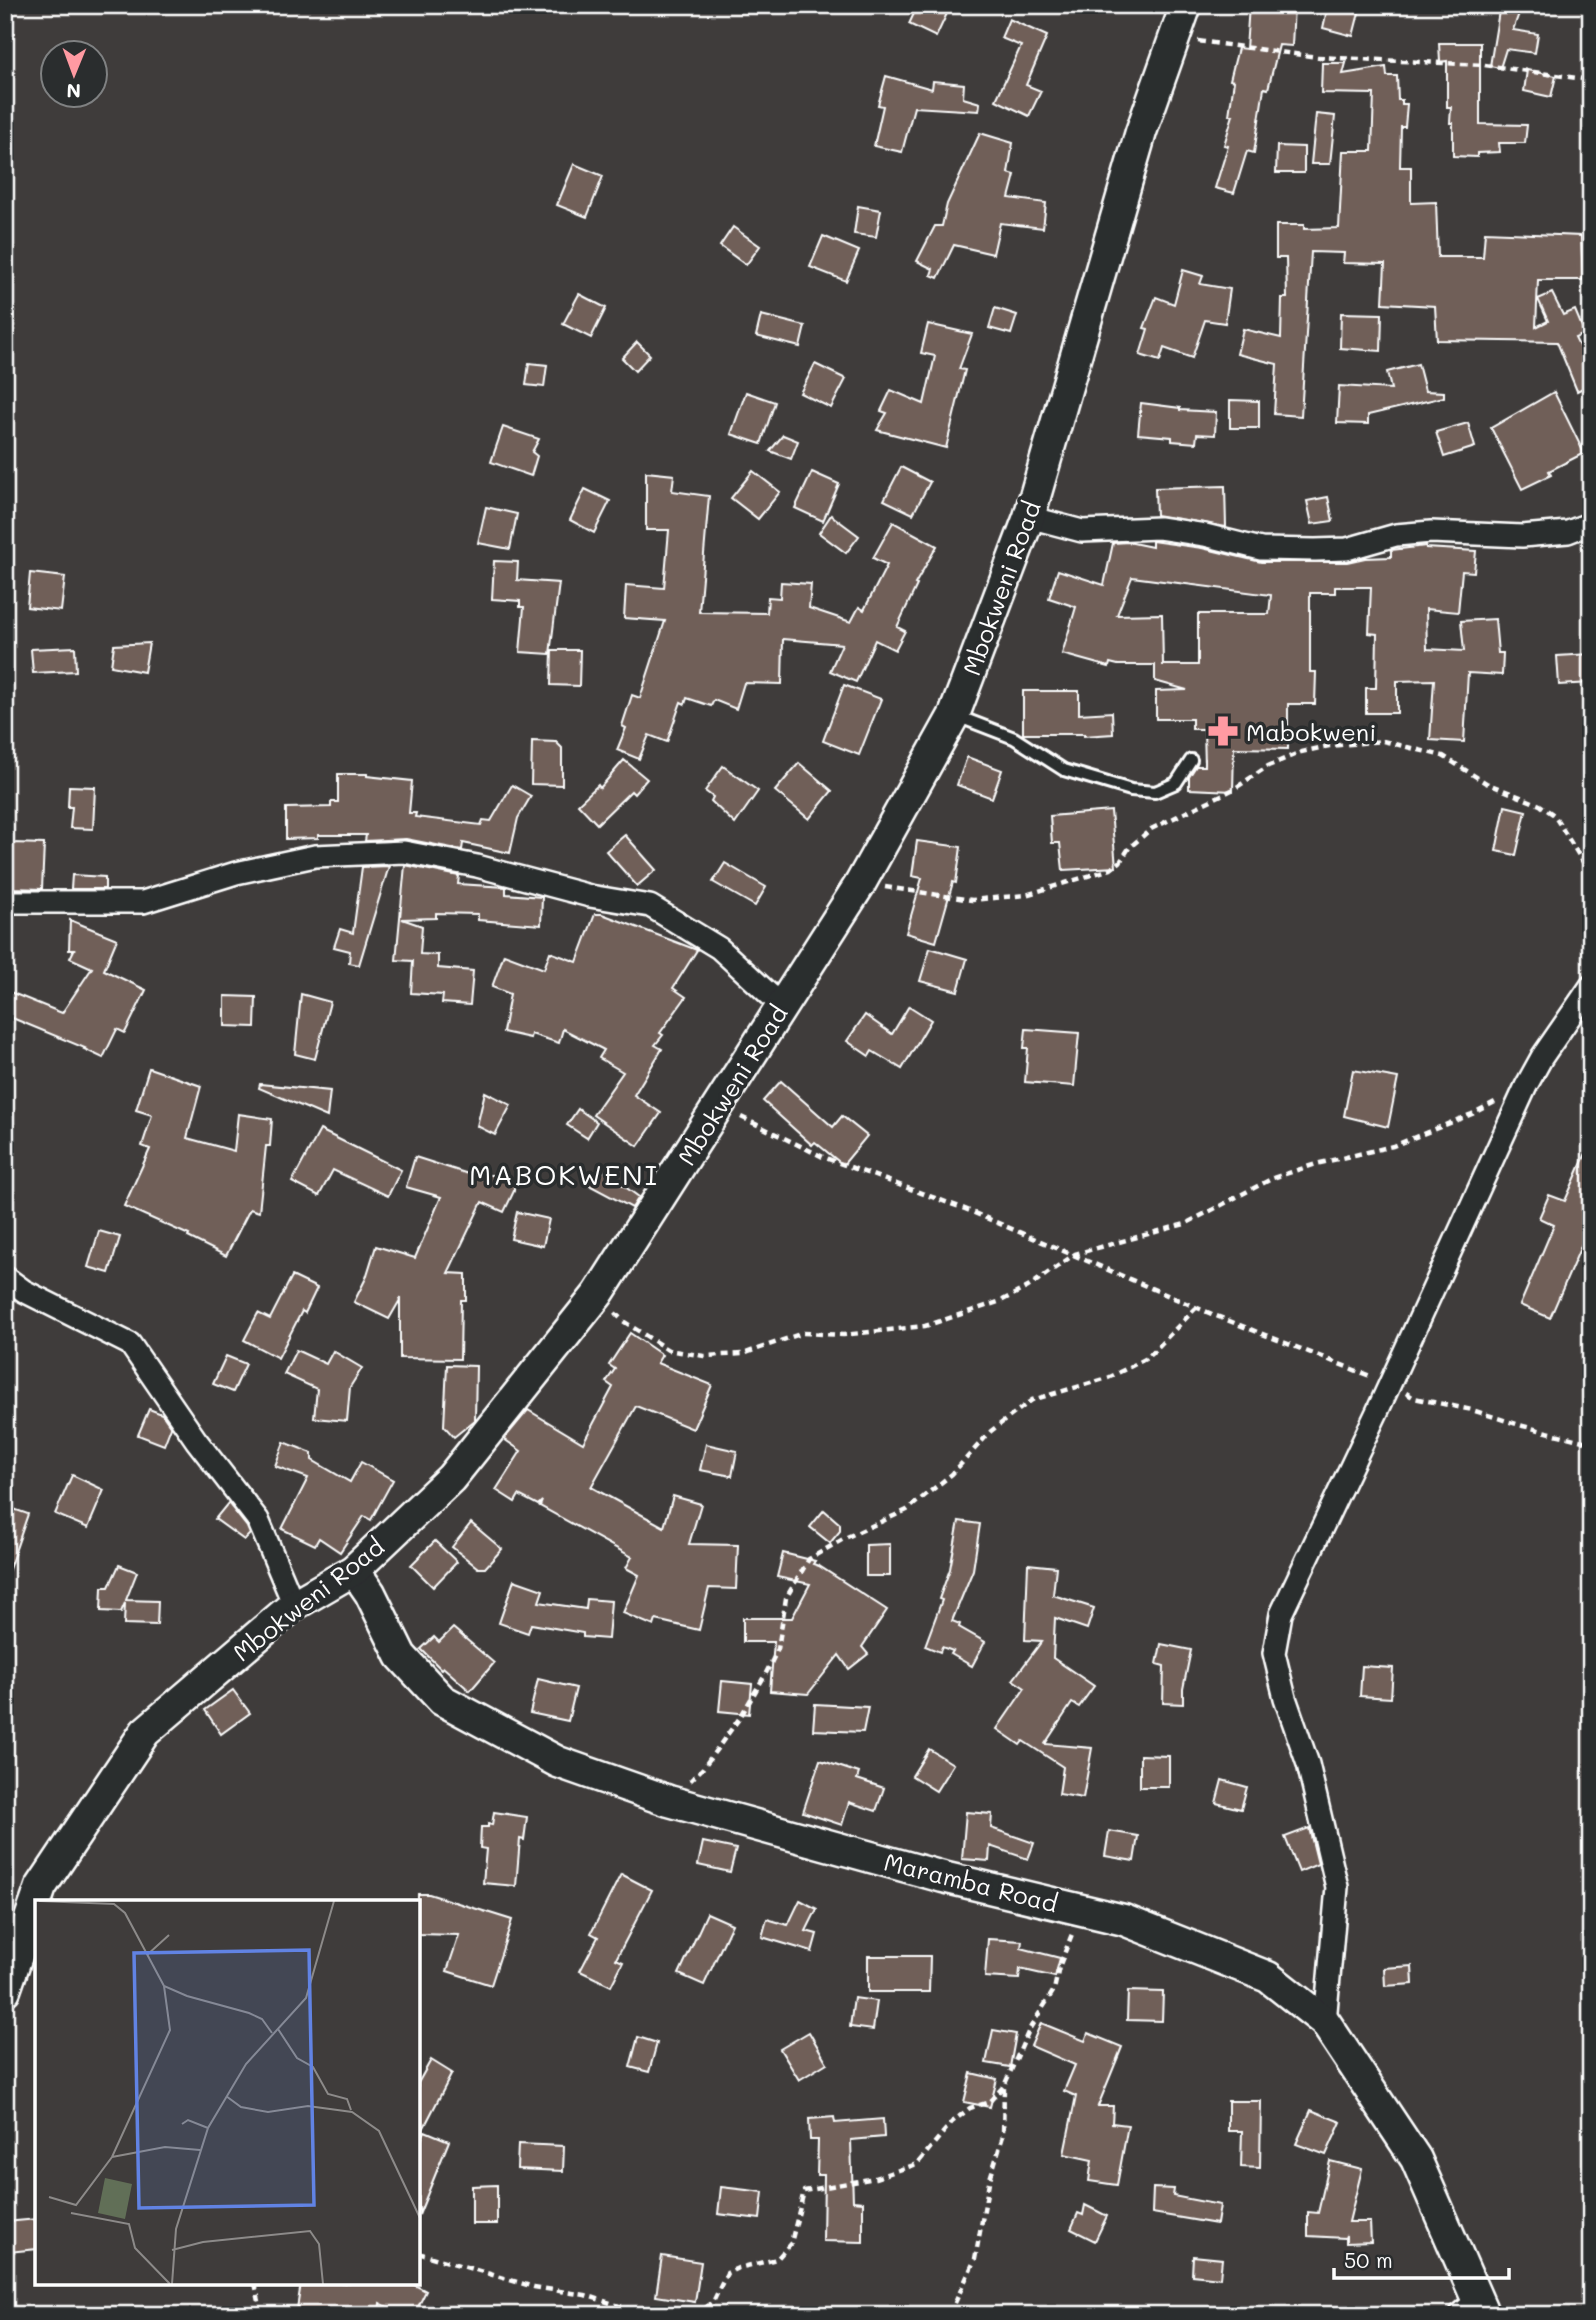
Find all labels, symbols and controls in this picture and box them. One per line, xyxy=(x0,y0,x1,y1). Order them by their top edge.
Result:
north arrow xyxy=(38,38,108,108)
text: N xyxy=(66,79,81,104)
street label: Mbokweni Road xyxy=(955,497,1047,679)
pharmacy icon: Mabokweni xyxy=(1206,714,1240,748)
place label: Mabokweni xyxy=(1246,716,1376,747)
street label: Mbokweni Road xyxy=(670,999,794,1171)
district label: MABOKWENI xyxy=(469,1156,659,1192)
street label: Mbokweni Road xyxy=(226,1530,390,1668)
street label: Maramba Road xyxy=(881,1845,1061,1919)
inset map xyxy=(35,1900,420,2285)
scale bar xyxy=(1334,2236,1508,2280)
text: 50 m xyxy=(1344,2246,1393,2273)

